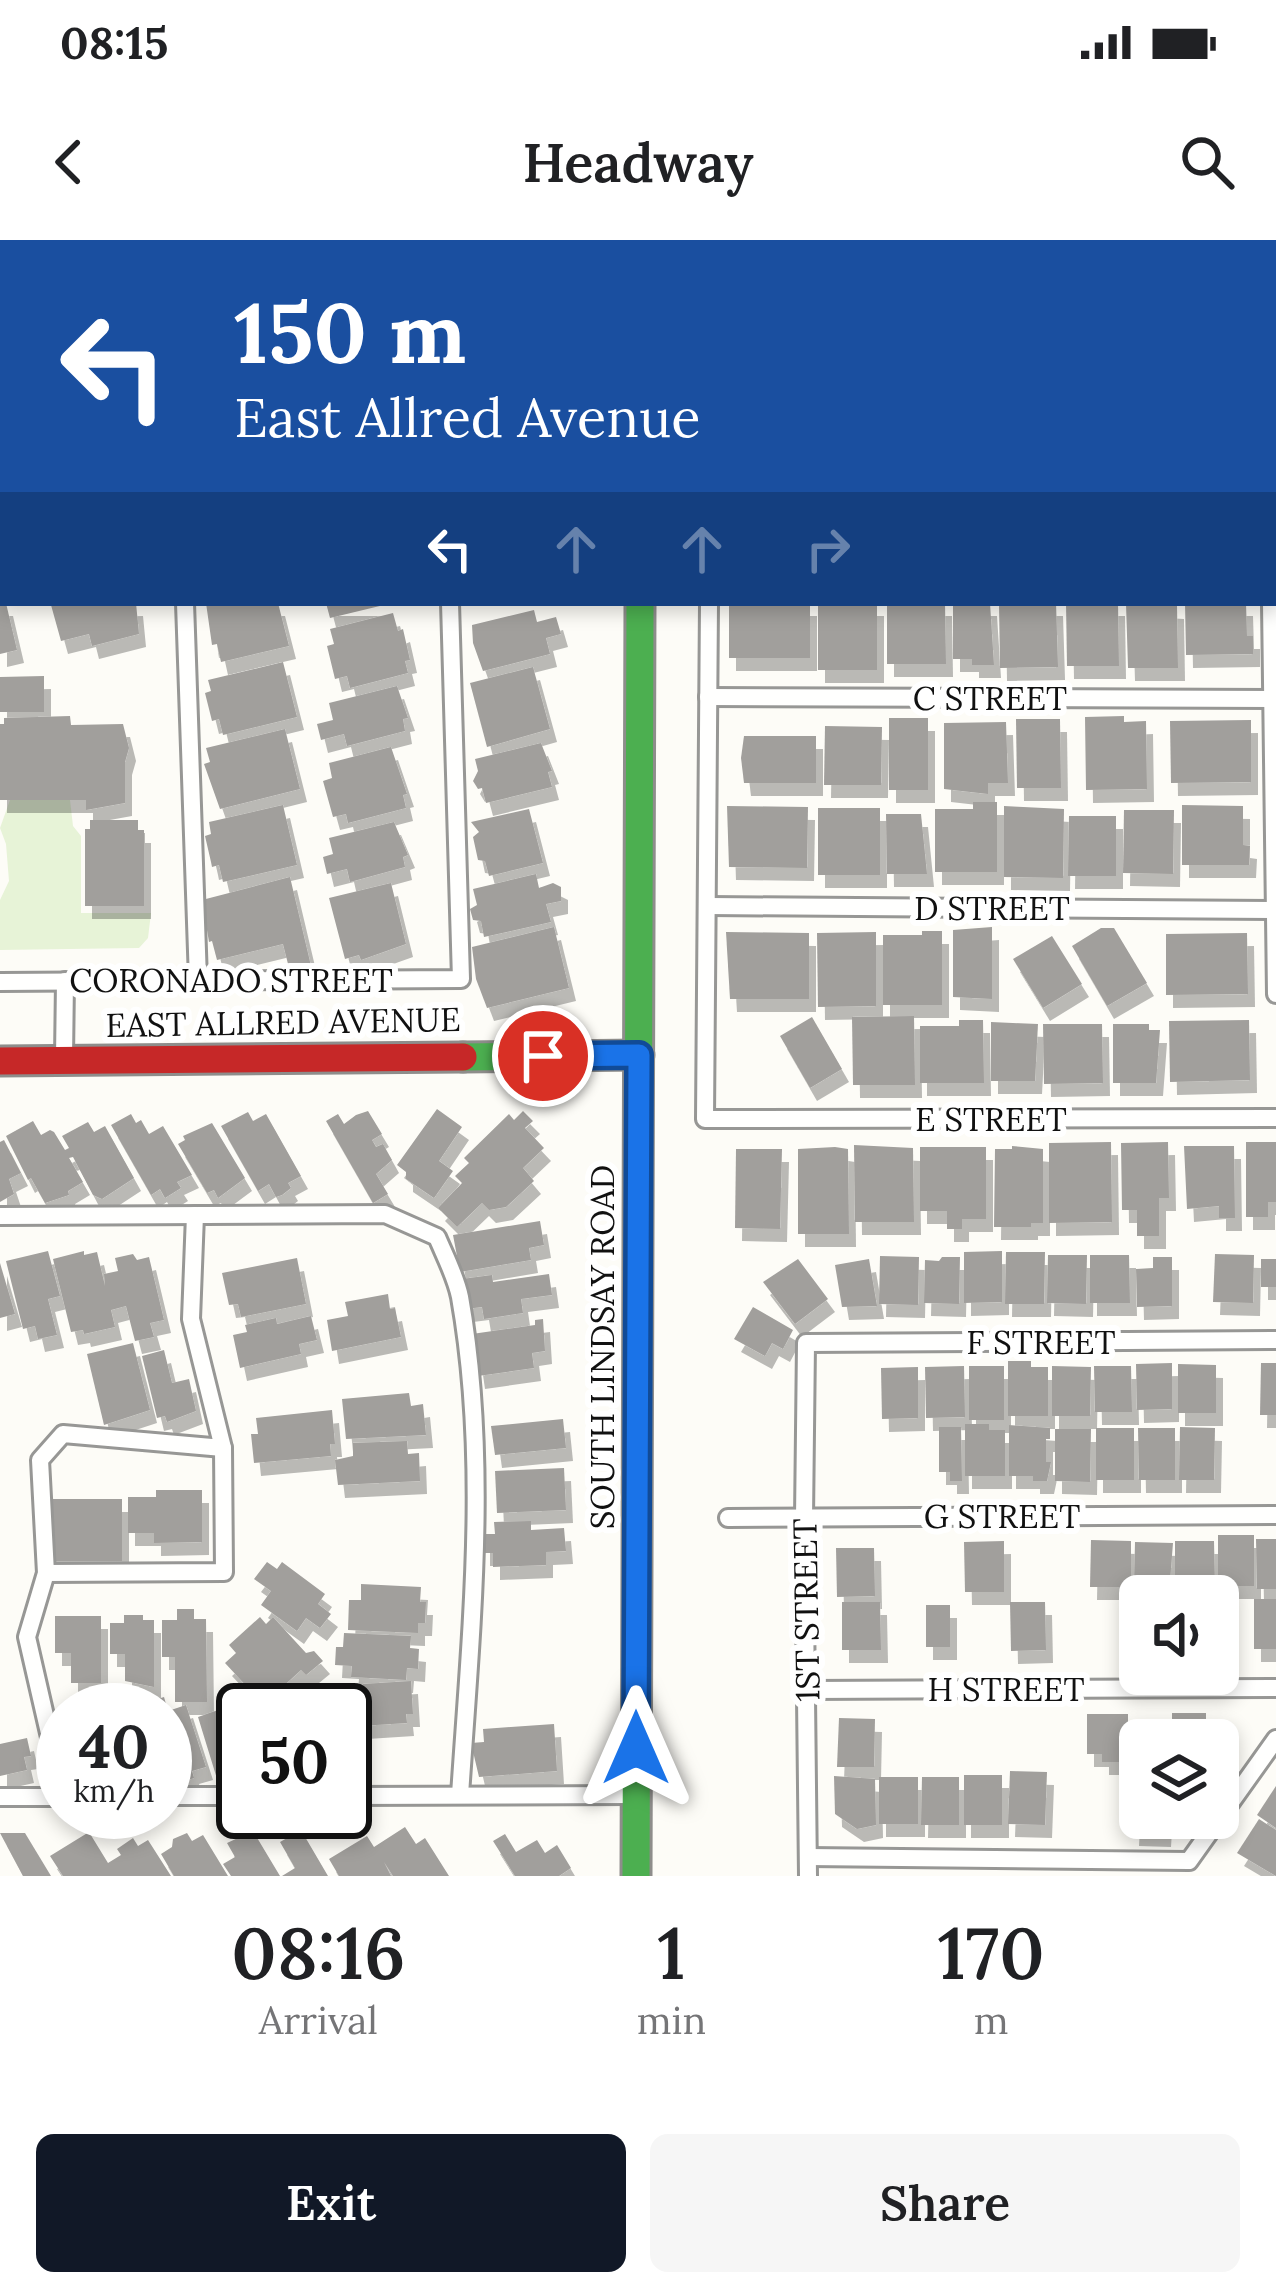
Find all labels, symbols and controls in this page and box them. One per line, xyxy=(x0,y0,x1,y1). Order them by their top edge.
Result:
text: 08:15 xyxy=(60,14,168,71)
text: Headway xyxy=(523,128,753,197)
icon: back xyxy=(36,129,102,195)
icon: search xyxy=(1174,129,1240,195)
text: 150 m xyxy=(234,278,466,386)
icon: left xyxy=(36,288,192,444)
text: East Allred Avenue xyxy=(234,383,701,452)
icon: left xyxy=(417,516,483,582)
icon: ahead xyxy=(543,516,609,582)
icon: ahead xyxy=(669,516,735,582)
icon: right xyxy=(795,516,861,582)
street label: C STREET xyxy=(913,677,1067,719)
street label: D STREET xyxy=(914,887,1070,929)
street label: CORONADO STREET xyxy=(69,959,393,1001)
street label: EAST ALLRED AVENUE xyxy=(105,998,461,1046)
pin xyxy=(492,1005,594,1107)
icon: arrive xyxy=(510,1023,576,1089)
street label: E STREET xyxy=(915,1098,1067,1140)
street label: SOUTH LINDSAY ROAD xyxy=(581,1165,623,1529)
street label: F STREET xyxy=(966,1321,1116,1363)
street label: G STREET xyxy=(924,1495,1080,1537)
street label: 1ST STREET xyxy=(783,1518,829,1702)
map controls xyxy=(1119,1575,1239,1839)
button: sound xyxy=(1119,1575,1239,1695)
street label: H STREET xyxy=(927,1668,1085,1710)
speed limit sign: 50 xyxy=(216,1683,372,1839)
position arrow xyxy=(573,1685,699,1811)
text: 40 xyxy=(79,1708,149,1784)
button: layers xyxy=(1119,1719,1239,1839)
text: km/h xyxy=(73,1772,155,1810)
text: 08:16 xyxy=(231,1907,405,1999)
text: 1 xyxy=(657,1907,686,1999)
text: 170 xyxy=(937,1907,1045,1999)
text: Arrival xyxy=(259,1995,378,2045)
text: min xyxy=(637,1995,706,2045)
text: m xyxy=(974,1995,1009,2045)
button: Exit xyxy=(36,2134,626,2272)
button: Share xyxy=(650,2134,1240,2272)

